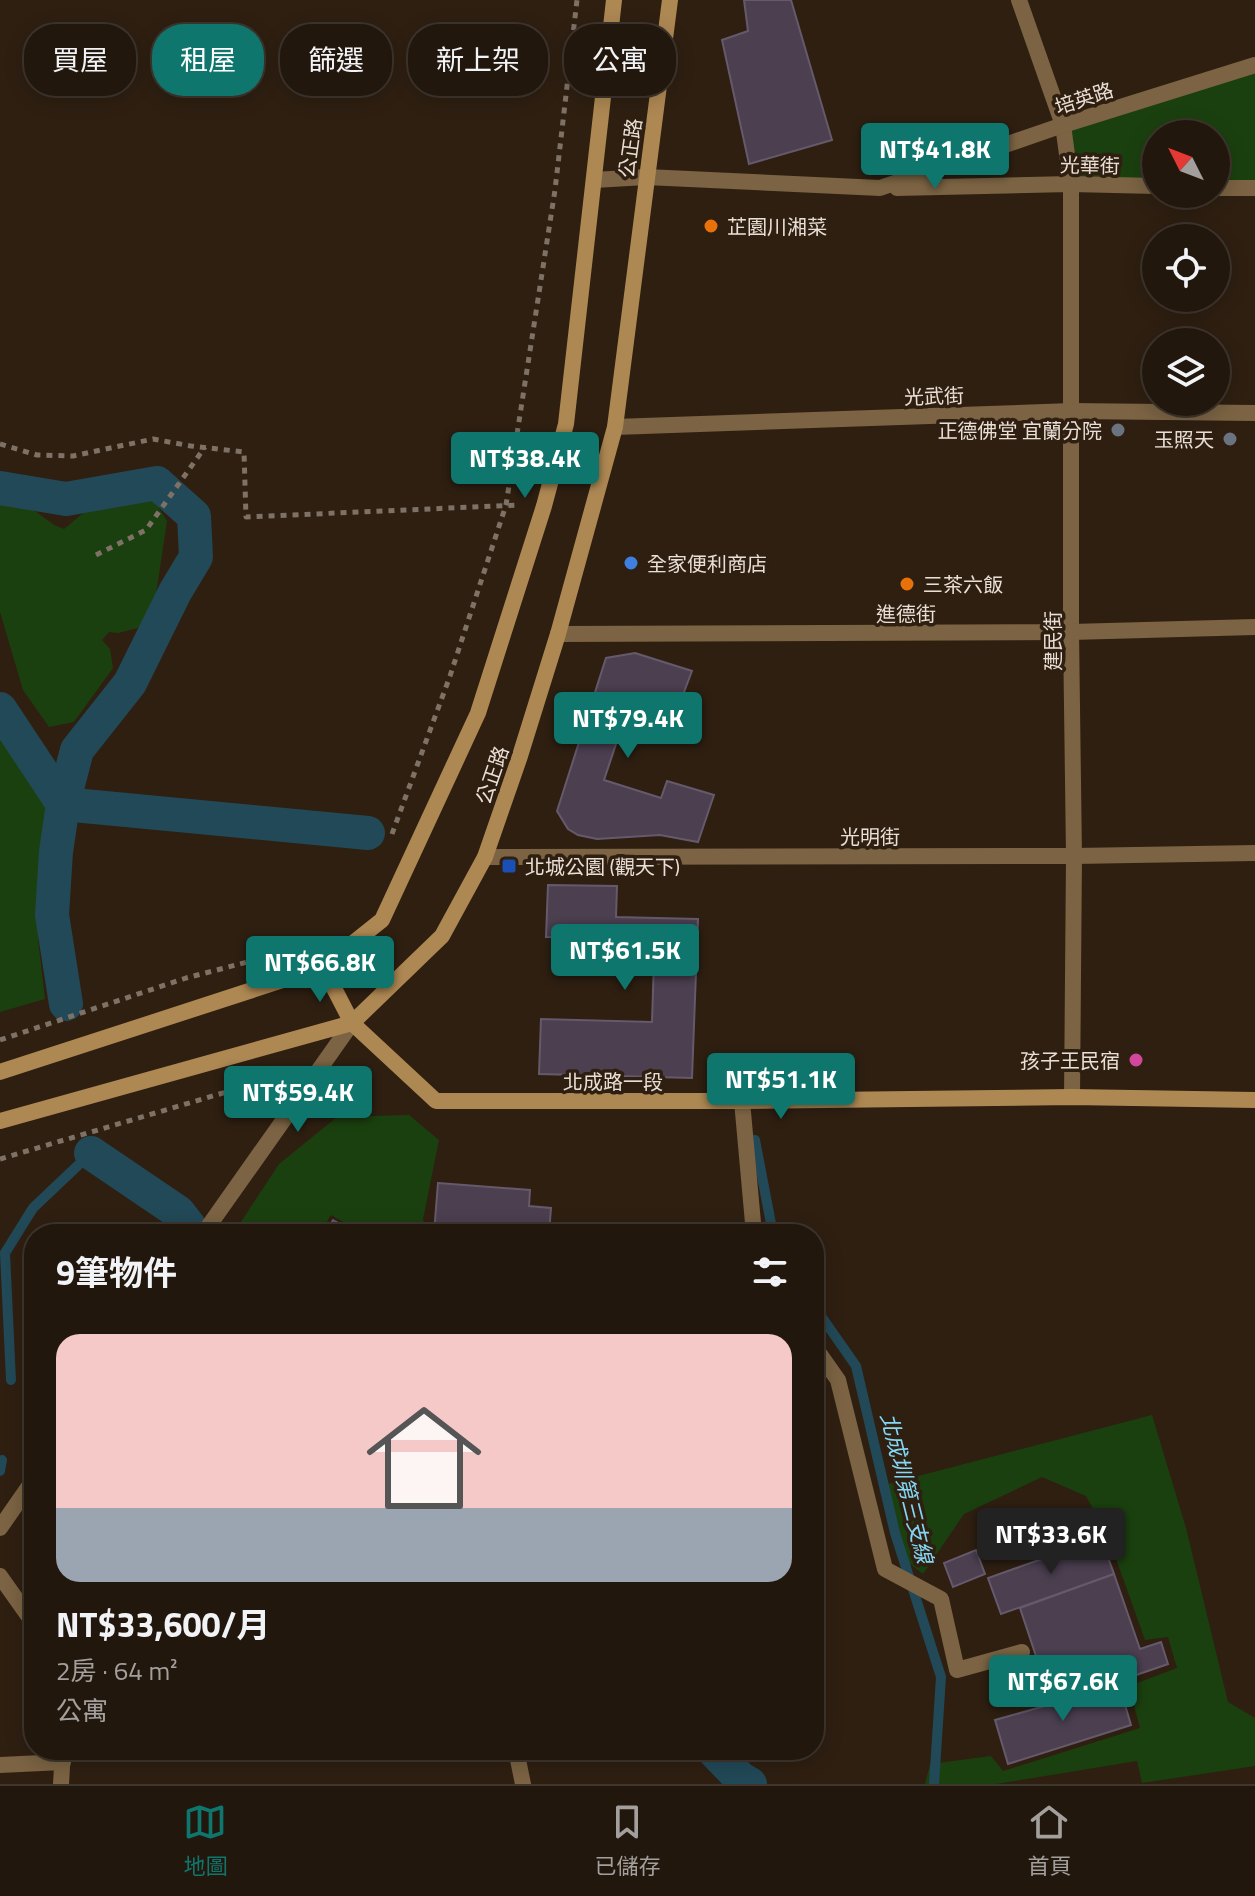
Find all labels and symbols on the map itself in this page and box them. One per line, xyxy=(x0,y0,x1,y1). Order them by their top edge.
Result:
street label: 培英路 xyxy=(1051,74,1117,122)
street label: 公正路 xyxy=(610,116,650,180)
north arrow xyxy=(1142,120,1230,208)
pin: NT$41.8K xyxy=(852,123,1018,191)
street label: 光華街 xyxy=(1060,149,1120,181)
place label: 芷園川湘菜 xyxy=(727,211,827,242)
marker: 芷園川湘菜 xyxy=(702,217,720,235)
street label: 光武街 xyxy=(903,379,965,413)
place label: 正德佛堂 宜蘭分院 xyxy=(938,415,1102,446)
marker: 正德佛堂 宜蘭分院 xyxy=(1109,421,1127,439)
place label: 玉照天 xyxy=(1154,424,1214,455)
marker: 玉照天 xyxy=(1221,430,1239,448)
pin: NT$38.4K xyxy=(442,432,608,500)
place label: 全家便利商店 xyxy=(647,548,767,579)
marker: 全家便利商店 xyxy=(622,554,640,572)
place label: 三茶六飯 xyxy=(923,569,1003,600)
marker: 三茶六飯 xyxy=(898,575,916,593)
street label: 進德街 xyxy=(876,598,936,629)
street label: 建民街 xyxy=(1037,611,1068,671)
pin: NT$79.4K xyxy=(545,692,711,760)
street label: 公正路 xyxy=(468,742,516,808)
street label: 光明街 xyxy=(840,821,900,852)
place label: 北城公園 (觀天下) xyxy=(525,851,680,882)
marker: 北城公園 (觀天下) xyxy=(500,857,518,875)
pin: NT$61.5K xyxy=(542,924,708,992)
pin: NT$66.8K xyxy=(237,936,403,1004)
place label: 孩子王民宿 xyxy=(1020,1045,1120,1076)
marker: 孩子王民宿 xyxy=(1127,1051,1145,1069)
pin: NT$51.1K xyxy=(698,1053,864,1121)
pin: NT$59.4K xyxy=(215,1066,381,1134)
street label: 北成路一段 xyxy=(563,1066,663,1097)
water label: 北成圳第三支線 xyxy=(872,1409,943,1570)
pin: NT$33.6K xyxy=(968,1508,1134,1576)
pin: NT$67.6K xyxy=(980,1655,1146,1723)

